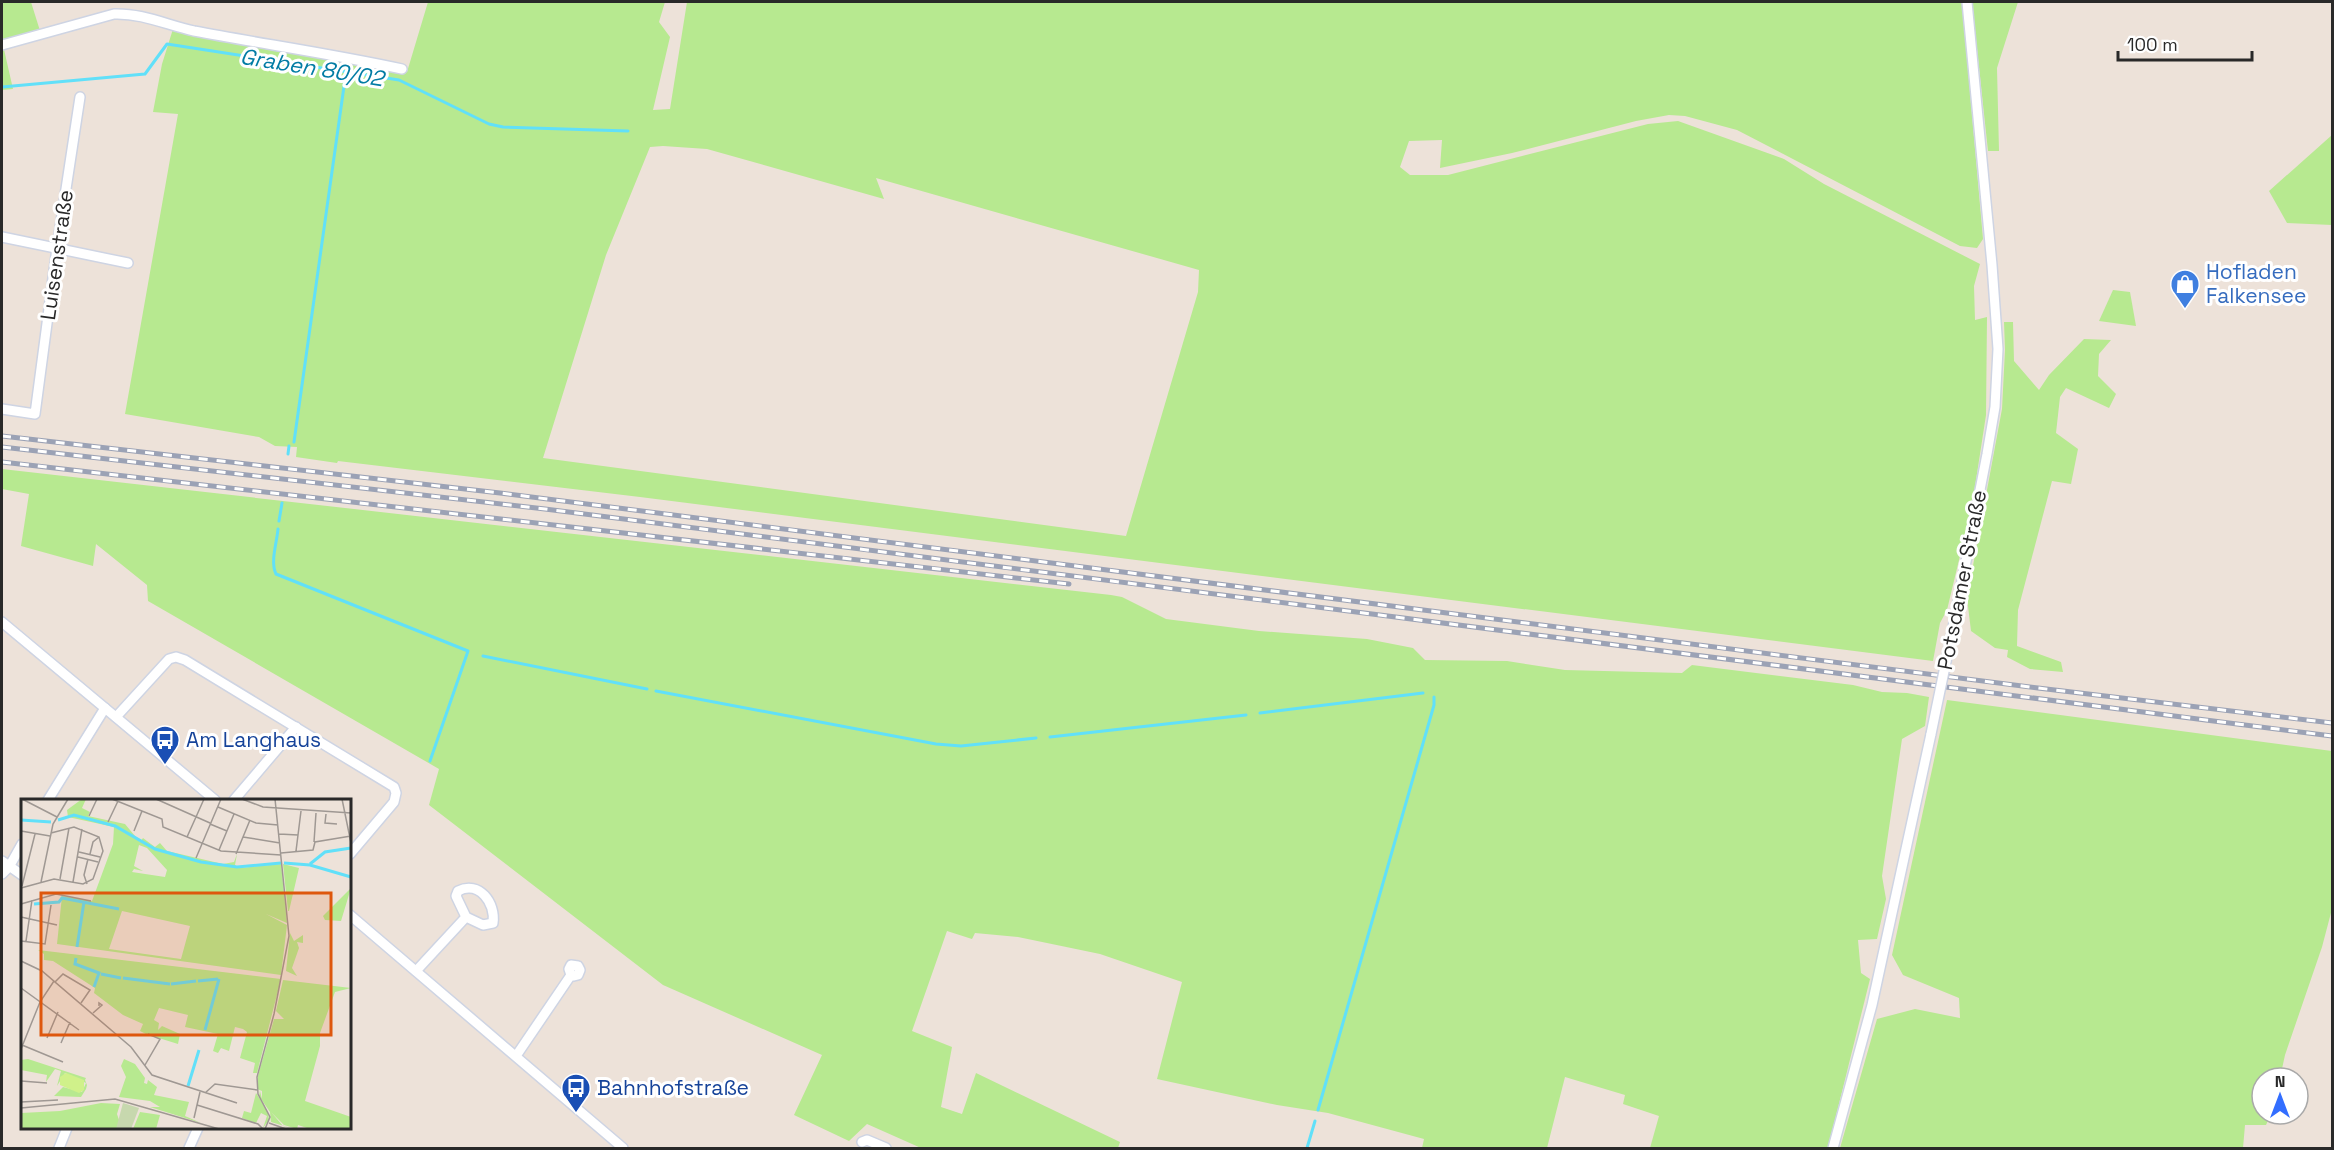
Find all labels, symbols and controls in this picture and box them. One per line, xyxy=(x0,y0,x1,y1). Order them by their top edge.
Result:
scale bar xyxy=(2118,24,2252,62)
text: 100 m xyxy=(2127,33,2178,56)
water label: Graben 80/02 xyxy=(238,42,388,93)
street label: Luisenstraße xyxy=(34,188,79,322)
place label: Hofladen Falkensee xyxy=(2206,258,2306,309)
shop icon: Hofladen Falkensee xyxy=(2169,268,2201,310)
street label: Potsdamer Straße xyxy=(1931,488,1992,672)
bus stop icon: Am Langhaus xyxy=(149,724,181,766)
place label: Am Langhaus xyxy=(186,726,321,753)
inset map xyxy=(21,799,351,1129)
north arrow xyxy=(2250,1066,2310,1126)
text: N xyxy=(2275,1071,2285,1092)
bus stop icon: Bahnhofstraße xyxy=(560,1072,592,1114)
place label: Bahnhofstraße xyxy=(597,1074,749,1101)

